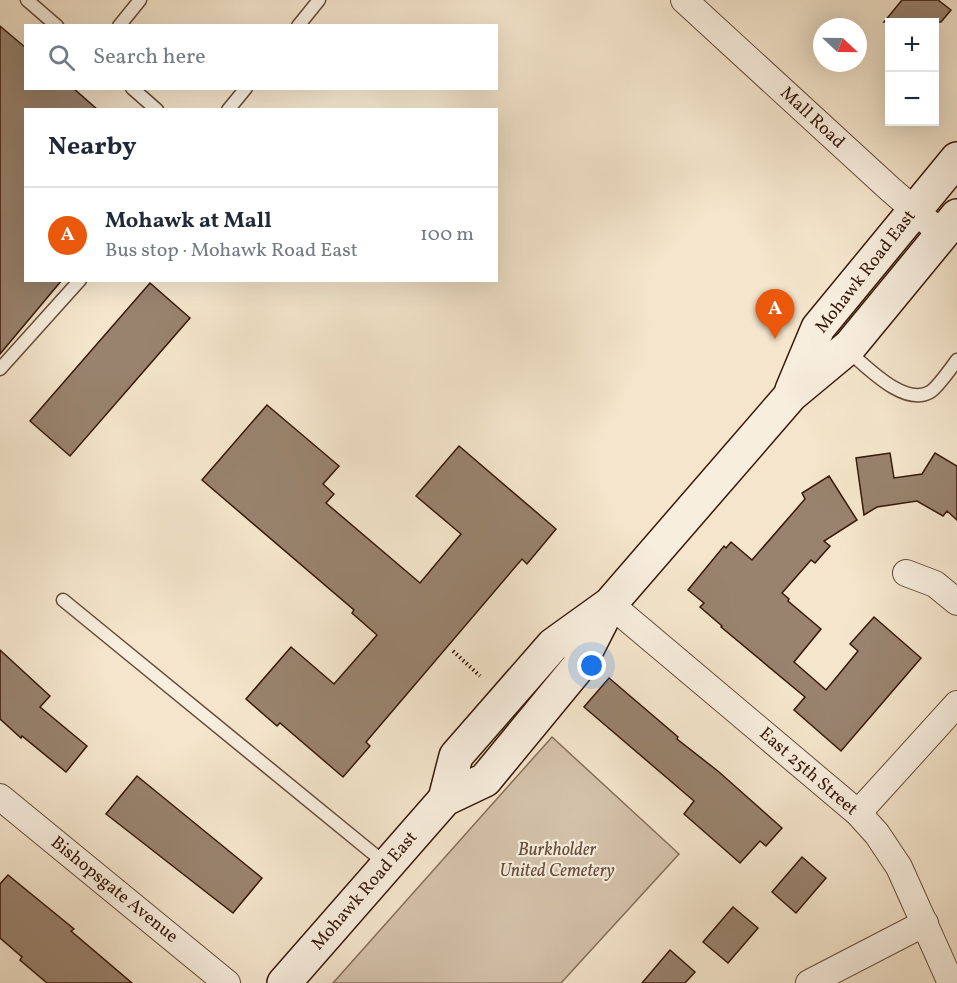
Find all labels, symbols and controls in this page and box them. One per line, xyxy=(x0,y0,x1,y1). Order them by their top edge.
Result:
north arrow xyxy=(813,18,867,72)
map controls xyxy=(885,18,939,126)
button: + xyxy=(885,18,939,72)
search box xyxy=(24,24,498,90)
icon: search xyxy=(45,41,78,74)
text: Search here xyxy=(93,42,206,73)
button: − xyxy=(885,72,939,126)
street label: Mall Road xyxy=(774,81,850,155)
text: Nearby xyxy=(48,129,137,165)
street label: Mohawk Road East xyxy=(810,205,922,339)
text: Mohawk at Mall xyxy=(105,206,272,237)
text: A xyxy=(60,221,75,249)
text: 100 m xyxy=(420,221,474,249)
text: Bus stop · Mohawk Road East xyxy=(105,237,358,265)
pin: A xyxy=(756,290,794,339)
your location xyxy=(577,651,606,680)
street label: East 25th Street xyxy=(753,722,863,822)
street label: Mohawk Road East xyxy=(306,826,424,956)
street label: Bishopsgate Avenue xyxy=(45,831,183,949)
park label: Burkholder United Cemetery xyxy=(499,838,615,884)

